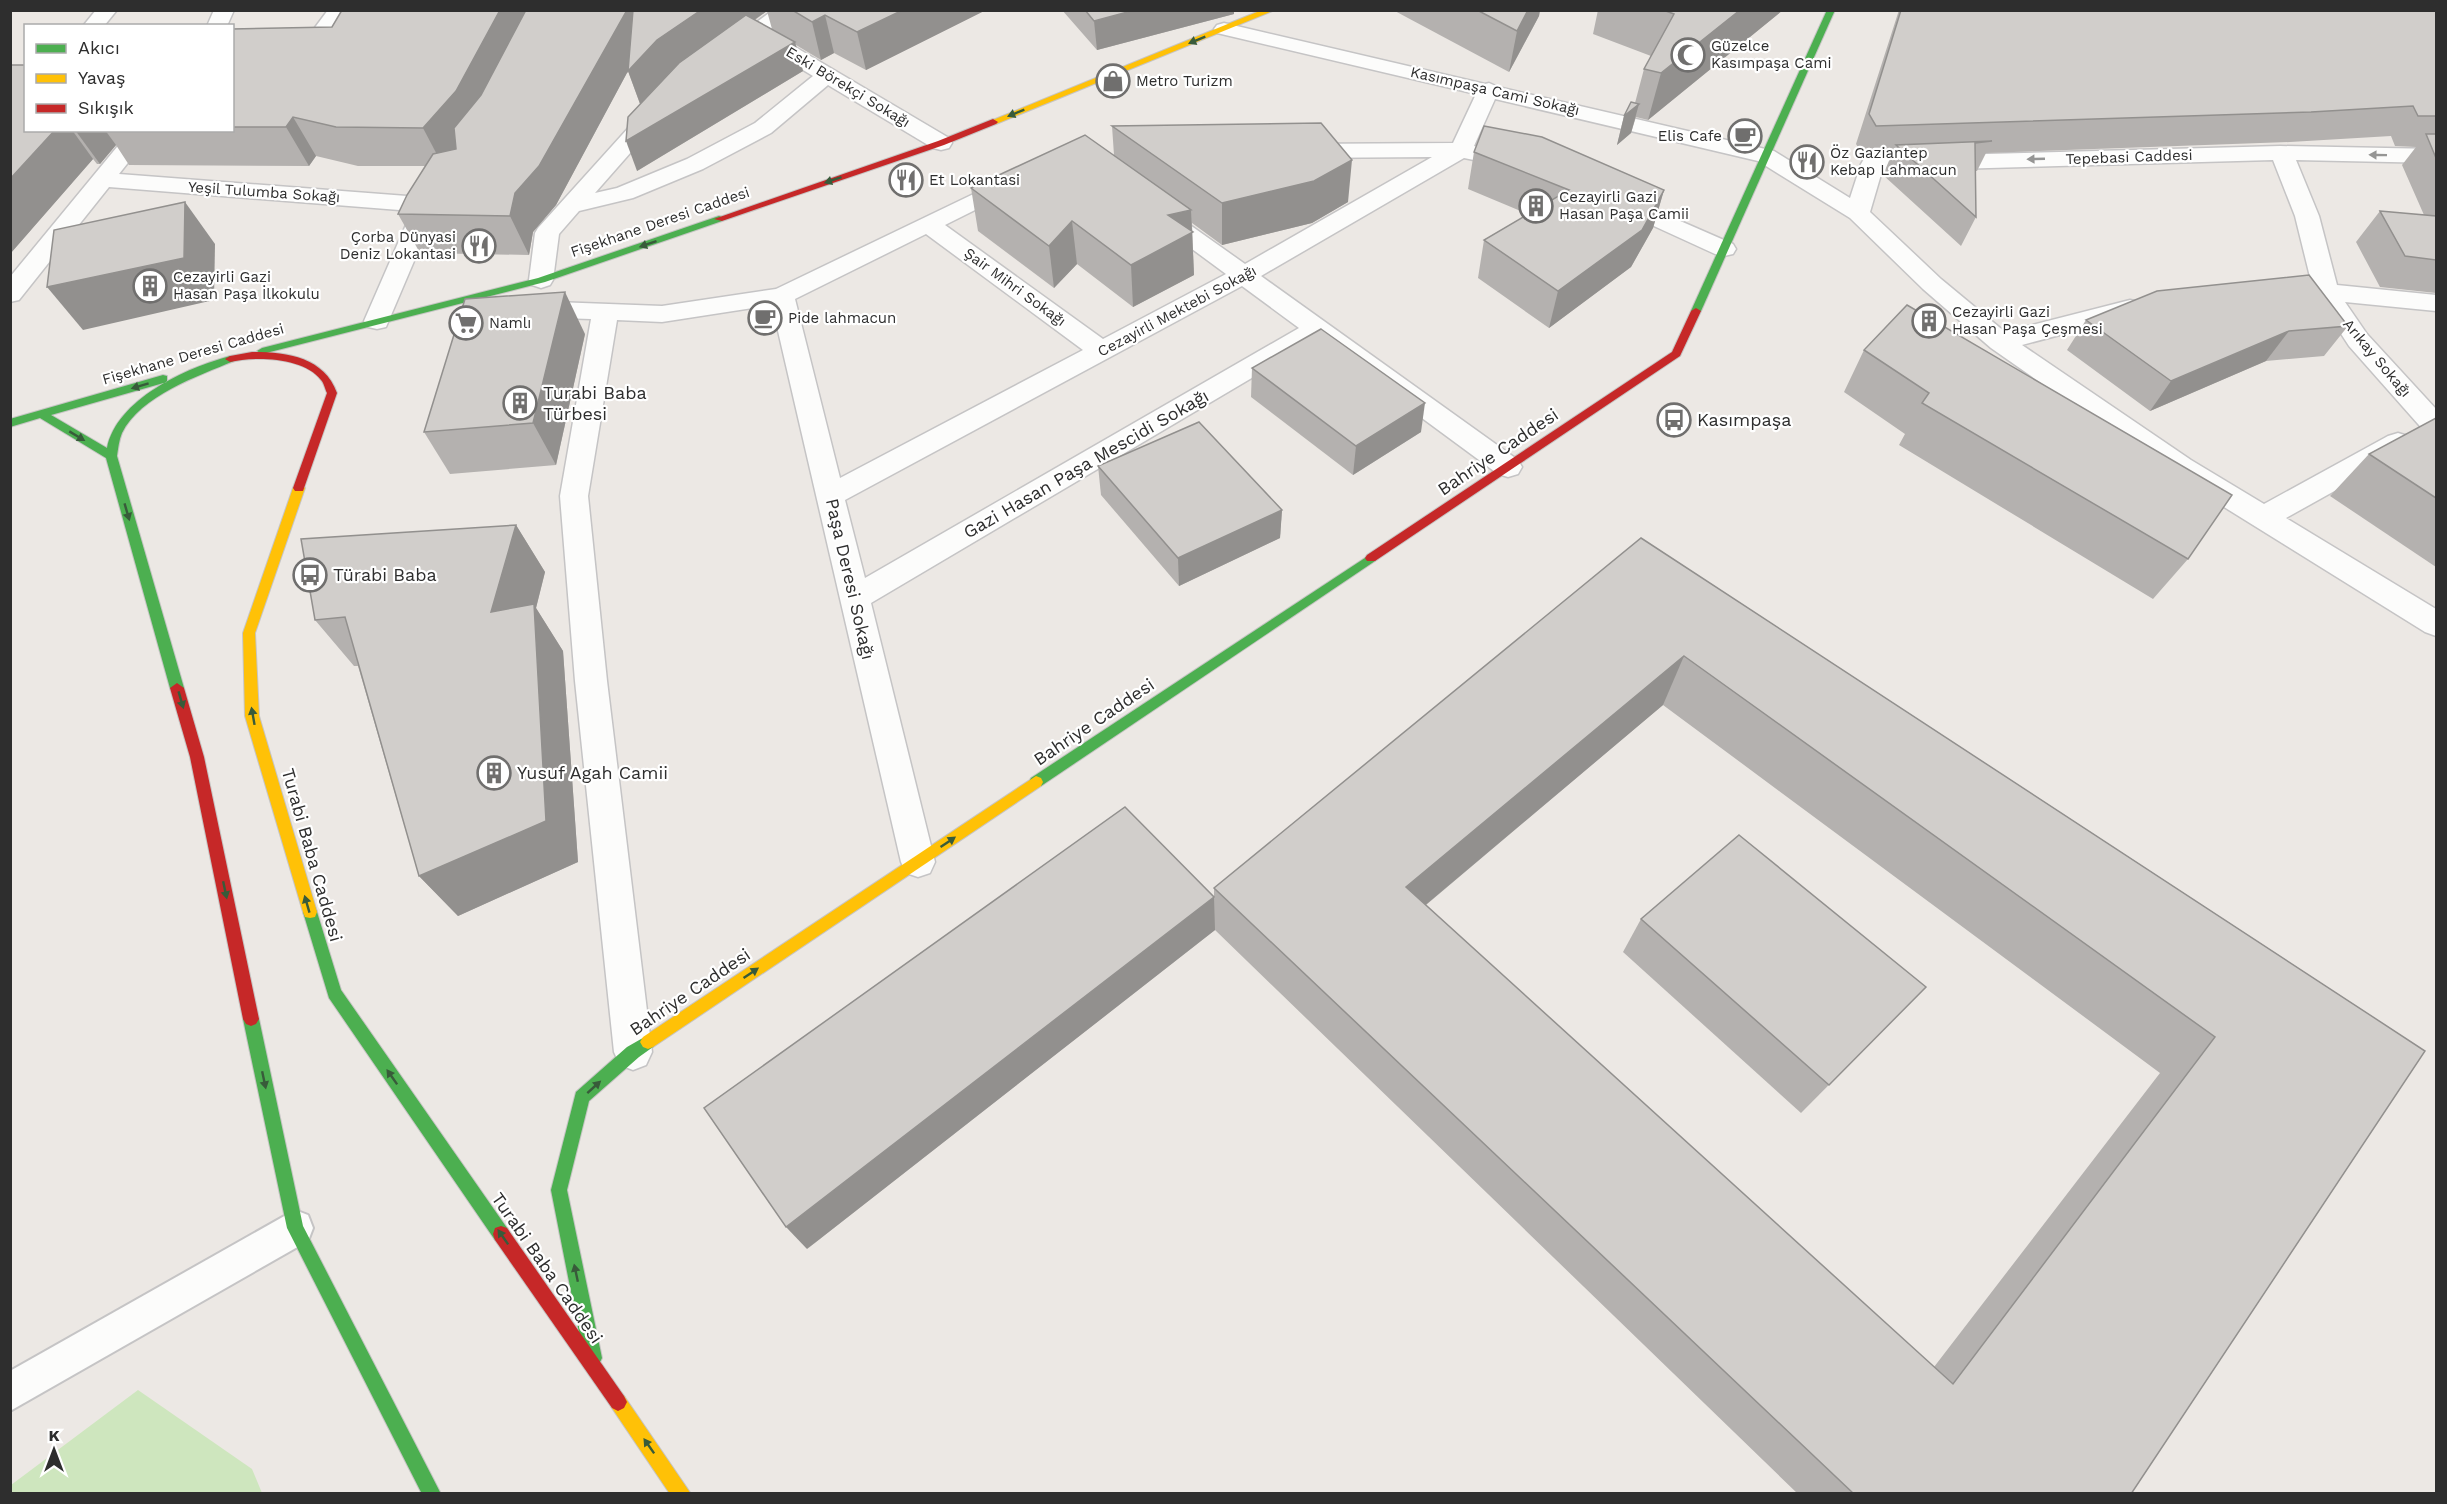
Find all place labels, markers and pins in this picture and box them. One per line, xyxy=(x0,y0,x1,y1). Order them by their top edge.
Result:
mosque icon: Güzelce Kasımpaşa Cami xyxy=(1670,37,1706,73)
place label: Güzelce Kasımpaşa Cami xyxy=(1711,37,1831,72)
shop icon: Metro Turizm xyxy=(1095,63,1131,99)
place label: Metro Turizm xyxy=(1136,72,1233,90)
cafe icon: Elis Cafe xyxy=(1727,118,1763,154)
place label: Elis Cafe xyxy=(1658,127,1722,145)
restaurant icon: Öz Gaziantep Kebap Lahmacun xyxy=(1789,144,1825,180)
place label: Öz Gaziantep Kebap Lahmacun xyxy=(1830,144,1957,179)
restaurant icon: Et Lokantasi xyxy=(888,162,924,198)
place label: Et Lokantasi xyxy=(929,171,1020,189)
building icon: Cezayirli Gazi Hasan Paşa Camii xyxy=(1518,188,1554,224)
place label: Cezayirli Gazi Hasan Paşa Camii xyxy=(1559,188,1689,223)
place label: Çorba Dünyasi Deniz Lokantasi xyxy=(340,228,456,263)
restaurant icon: Çorba Dünyasi Deniz Lokantasi xyxy=(461,228,497,264)
building icon: Cezayirli Gazi Hasan Paşa İlkokulu xyxy=(132,268,168,304)
place label: Cezayirli Gazi Hasan Paşa İlkokulu xyxy=(173,268,320,303)
cafe icon: Pide lahmacun xyxy=(747,300,783,336)
building icon: Cezayirli Gazi Hasan Paşa Çeşmesi xyxy=(1911,303,1947,339)
place label: Cezayirli Gazi Hasan Paşa Çeşmesi xyxy=(1952,303,2103,338)
supermarket icon: Namlı xyxy=(448,305,484,341)
place label: Pide lahmacun xyxy=(788,309,896,327)
place label: Namlı xyxy=(489,314,531,332)
place label: Turabi Baba Türbesi xyxy=(543,382,647,424)
building icon: Turabi Baba Türbesi xyxy=(502,385,538,421)
bus stop icon: Kasımpaşa xyxy=(1656,402,1692,438)
place label: Kasımpaşa xyxy=(1697,409,1791,430)
bus stop icon: Türabi Baba xyxy=(292,557,328,593)
place label: Türabi Baba xyxy=(333,564,437,585)
building icon: Yusuf Agah Camii xyxy=(476,755,512,791)
place label: Yusuf Agah Camii xyxy=(517,762,668,783)

